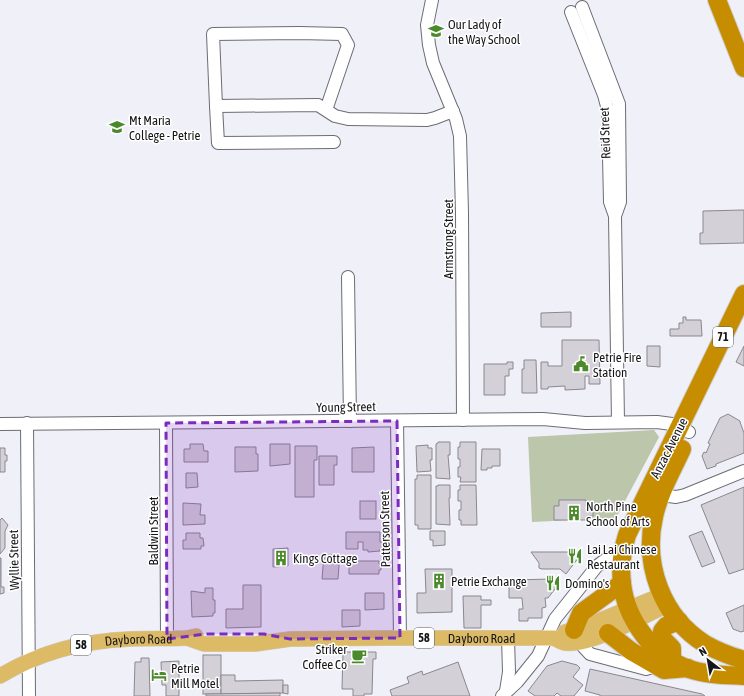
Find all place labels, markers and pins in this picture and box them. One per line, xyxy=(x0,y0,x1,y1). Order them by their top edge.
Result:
place label: Our Lady of the Way School xyxy=(448,17,521,47)
school or university icon: Our Lady of the Way School xyxy=(427,22,445,40)
place label: Mt Maria College - Petrie xyxy=(129,113,200,143)
school or university icon: Mt Maria College - Petrie xyxy=(108,118,126,136)
place label: Petrie Fire Station xyxy=(593,350,641,380)
public building icon: Petrie Fire Station xyxy=(572,355,590,373)
place label: North Pine School of Arts xyxy=(586,499,650,529)
building icon: North Pine School of Arts xyxy=(565,504,583,522)
place label: Lai Lai Chinese Restaurant xyxy=(587,542,657,572)
restaurant icon: Lai Lai Chinese Restaurant xyxy=(566,547,584,565)
building icon: Kings Cottage xyxy=(272,549,290,567)
place label: Kings Cottage xyxy=(293,551,357,566)
building icon: Petrie Exchange xyxy=(430,572,448,590)
place label: Petrie Exchange xyxy=(451,574,527,589)
restaurant icon: Domino's xyxy=(544,574,562,592)
place label: Domino's xyxy=(565,576,610,591)
place label: Striker Coffee Co xyxy=(303,642,347,672)
cafe icon: Striker Coffee Co xyxy=(350,647,368,665)
place label: Petrie Mill Motel xyxy=(171,661,220,691)
hotel icon: Petrie Mill Motel xyxy=(150,666,168,684)

